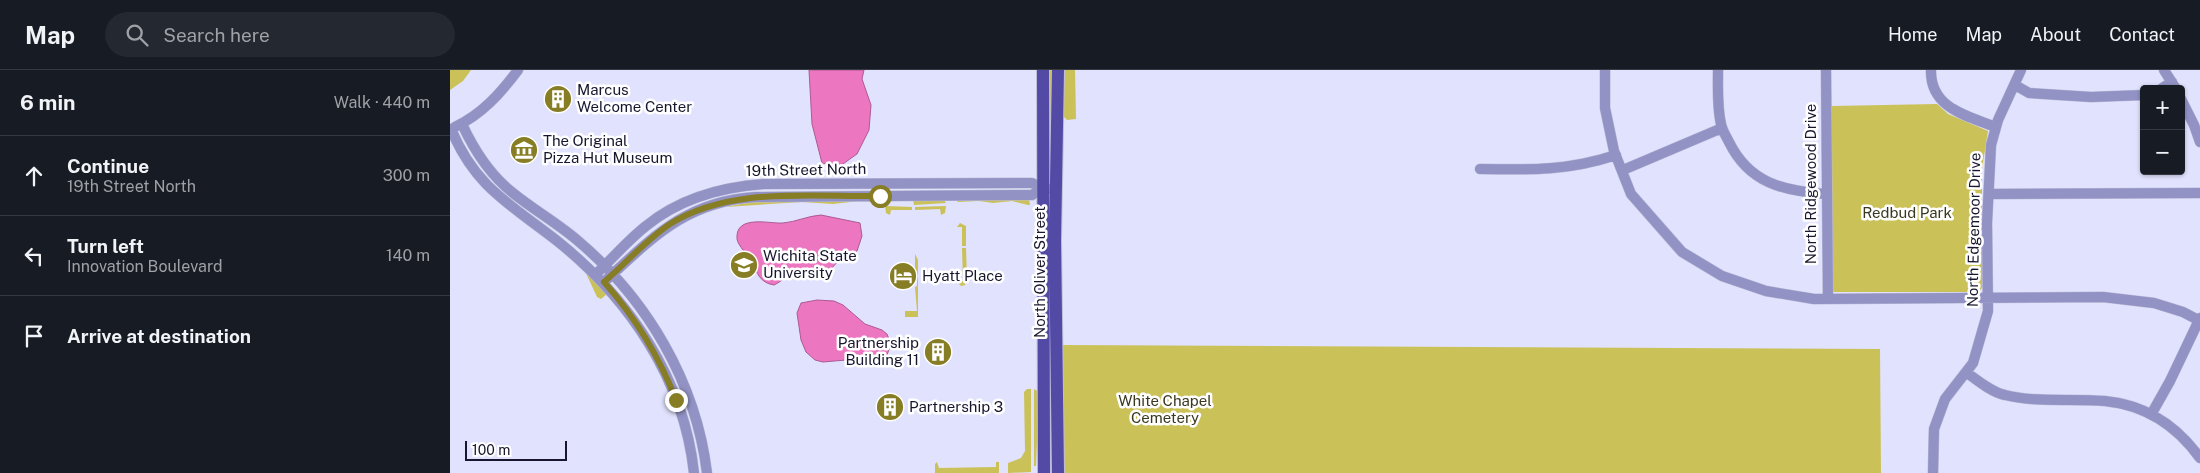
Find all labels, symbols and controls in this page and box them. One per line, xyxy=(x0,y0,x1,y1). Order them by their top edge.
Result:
search box xyxy=(105,12,455,57)
text: Map xyxy=(25,21,75,49)
icon: search xyxy=(123,21,151,49)
text: Search here xyxy=(163,24,270,46)
text: Home xyxy=(1888,24,1938,45)
text: Map xyxy=(1966,24,2002,45)
text: About xyxy=(2030,24,2081,45)
text: Contact xyxy=(2109,24,2175,45)
place label: Marcus Welcome Center xyxy=(577,81,692,115)
building icon: Marcus Welcome Center xyxy=(543,84,573,114)
map controls xyxy=(2140,85,2185,175)
button: + xyxy=(2140,85,2185,130)
text: 6 min xyxy=(20,90,76,115)
text: Walk · 440 m xyxy=(334,93,430,112)
street label: North Ridgewood Drive xyxy=(1802,104,1819,264)
button: − xyxy=(2140,130,2185,175)
place label: The Original Pizza Hut Museum xyxy=(543,132,672,166)
museum icon: The Original Pizza Hut Museum xyxy=(509,135,539,165)
street label: North Edgemoor Drive xyxy=(1964,153,1983,307)
text: Continue xyxy=(67,155,149,177)
street label: 19th Street North xyxy=(745,160,867,179)
icon: ahead xyxy=(20,162,48,190)
text: 300 m xyxy=(383,166,430,185)
text: 19th Street North xyxy=(67,177,196,196)
route start xyxy=(869,185,892,208)
park label: Redbud Park xyxy=(1862,204,1952,221)
street label: North Oliver Street xyxy=(1031,206,1048,338)
text: Turn left xyxy=(67,235,144,257)
icon: left xyxy=(20,242,48,270)
text: 140 m xyxy=(386,246,430,265)
place label: Wichita State University xyxy=(763,247,857,281)
school or university icon: Wichita State University xyxy=(729,250,759,280)
text: Innovation Boulevard xyxy=(67,257,223,276)
hotel icon: Hyatt Place xyxy=(888,261,918,291)
place label: Hyatt Place xyxy=(922,267,1003,284)
icon: arrive xyxy=(20,322,48,350)
text: Arrive at destination xyxy=(67,325,251,347)
place label: Partnership Building 11 xyxy=(838,334,919,368)
building icon: Partnership Building 11 xyxy=(923,337,953,367)
route end xyxy=(665,389,688,412)
building icon: Partnership 3 xyxy=(875,392,905,422)
park label: White Chapel Cemetery xyxy=(1118,392,1212,426)
place label: Partnership 3 xyxy=(909,398,1003,415)
scale bar xyxy=(465,438,568,461)
text: 100 m xyxy=(472,442,510,458)

